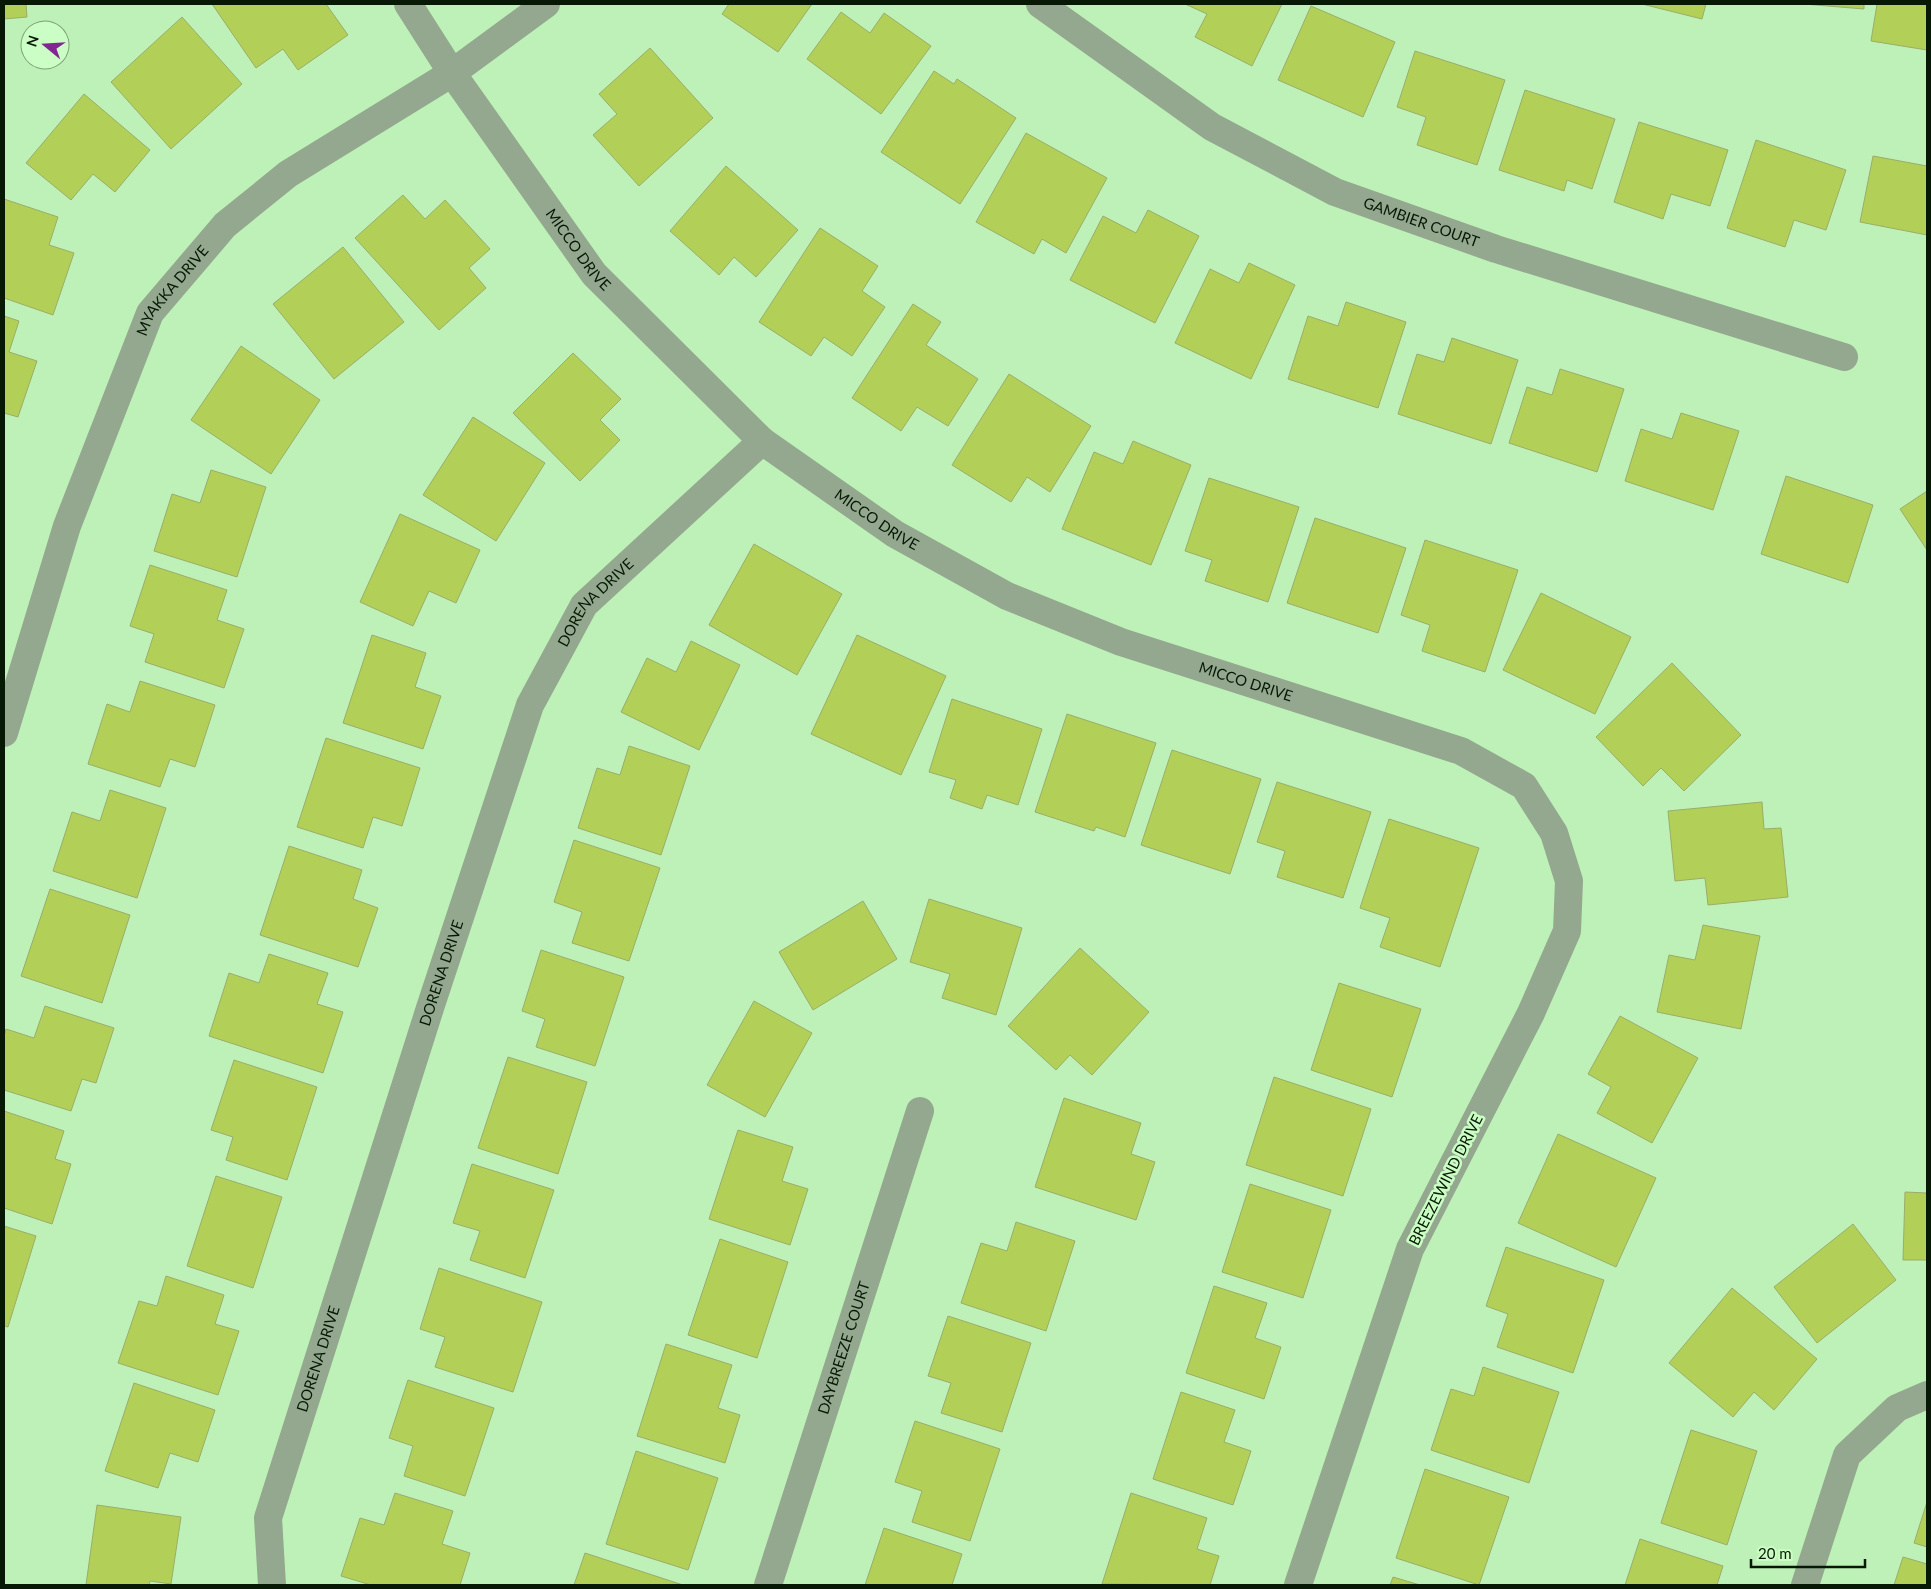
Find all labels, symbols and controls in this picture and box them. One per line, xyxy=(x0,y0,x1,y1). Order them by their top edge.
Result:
north arrow xyxy=(20,20,70,70)
text: N xyxy=(22,33,42,49)
street label: GAMBIER COURT xyxy=(1361,193,1482,250)
street label: MICCO DRIVE xyxy=(543,205,615,294)
street label: MYAKKA DRIVE xyxy=(132,241,212,338)
street label: MICCO DRIVE xyxy=(832,485,922,553)
street label: DORENA DRIVE xyxy=(553,554,637,649)
street label: MICCO DRIVE xyxy=(1197,658,1295,704)
street label: DORENA DRIVE xyxy=(415,918,466,1028)
street label: BREEZEWIND DRIVE xyxy=(1404,1111,1486,1248)
street label: DAYBREEZE COURT xyxy=(813,1279,873,1416)
street label: DORENA DRIVE xyxy=(292,1303,343,1414)
scale bar xyxy=(1751,1536,1865,1568)
text: 20 m xyxy=(1758,1544,1792,1562)

